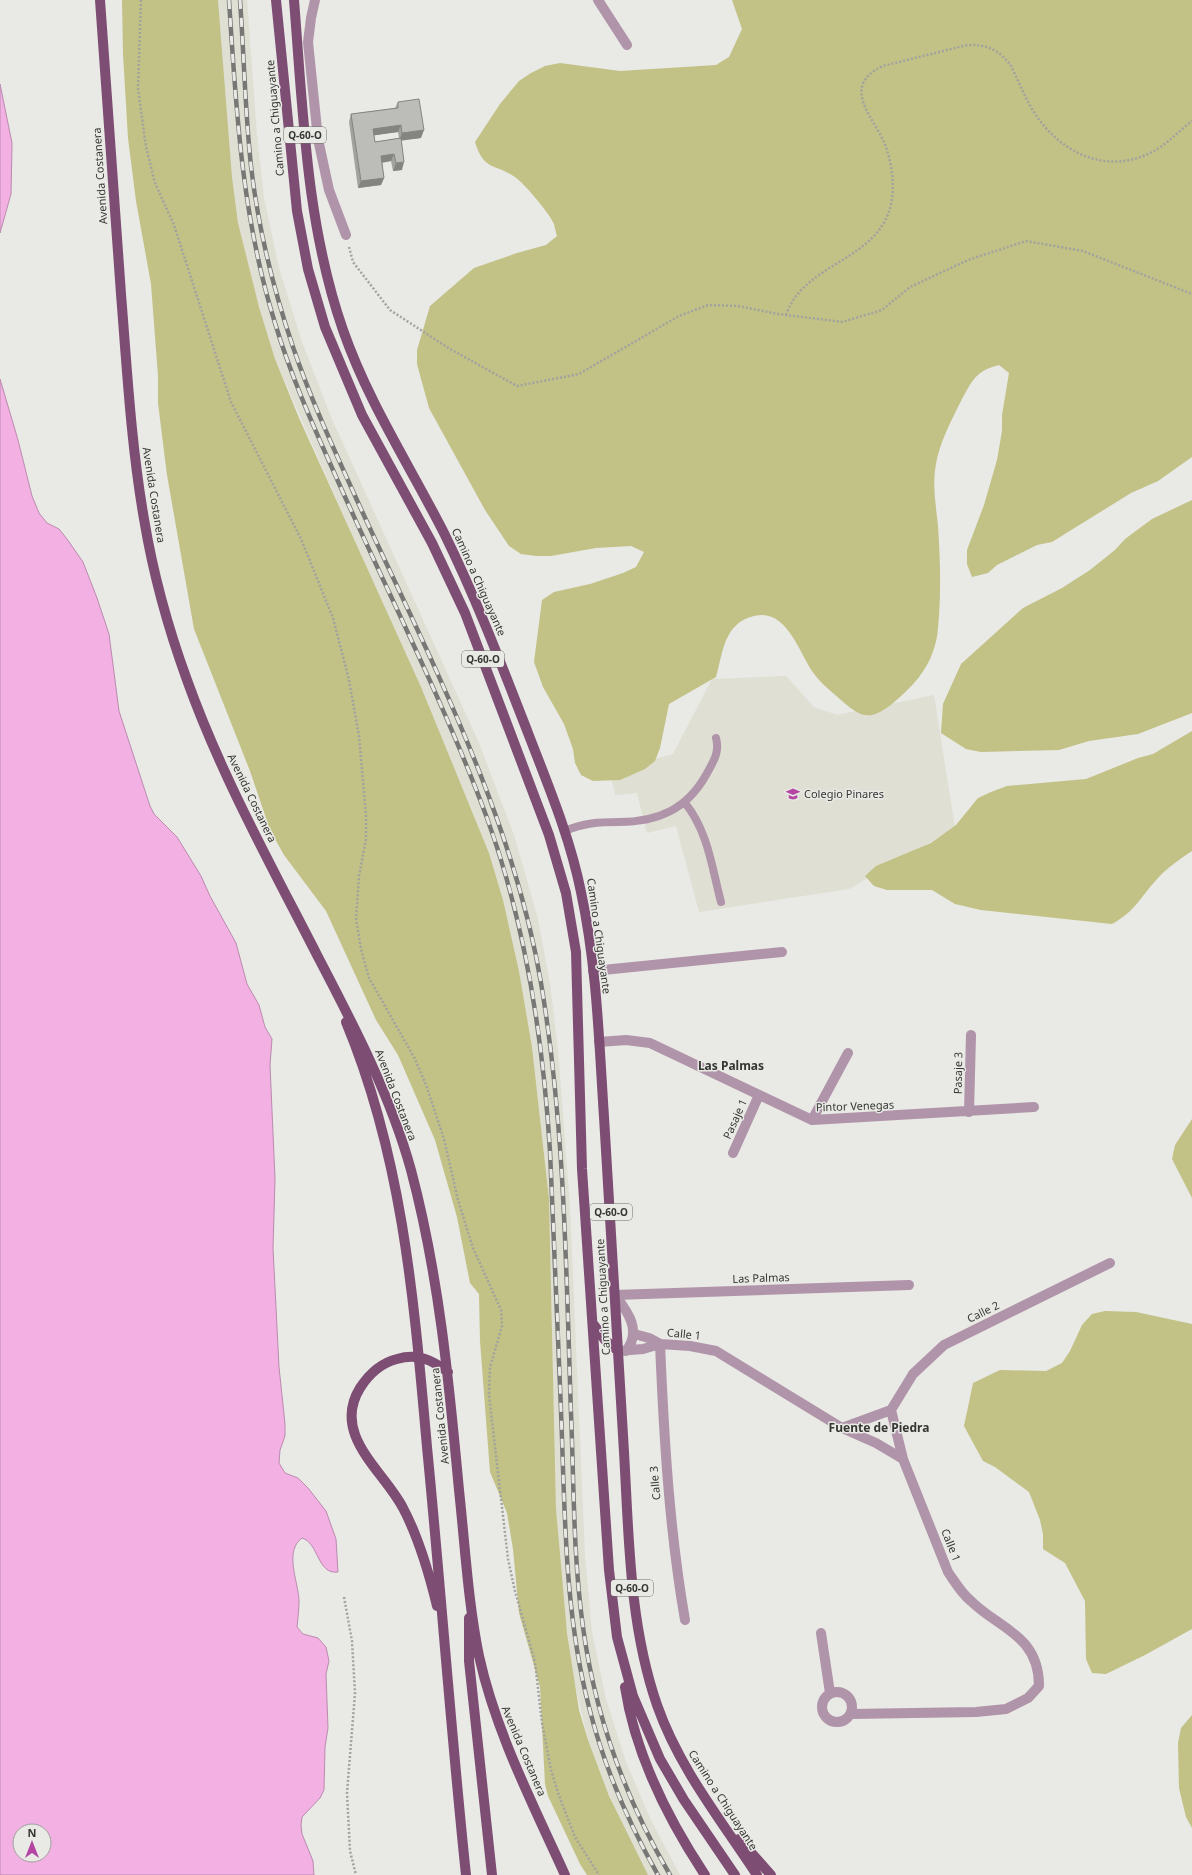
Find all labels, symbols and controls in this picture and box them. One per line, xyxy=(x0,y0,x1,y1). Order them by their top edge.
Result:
street label: Camino a Chiguayante xyxy=(262,59,287,177)
street label: Avenida Costanera xyxy=(89,127,110,225)
road number: Q-60-O xyxy=(284,127,326,143)
street label: Avenida Costanera xyxy=(140,446,169,544)
street label: Camino a Chiguayante xyxy=(449,525,510,638)
road number: Q-60-O xyxy=(462,651,504,667)
street label: Avenida Costanera xyxy=(224,751,280,845)
school or university icon: Colegio Pinares xyxy=(785,786,801,802)
place label: Colegio Pinares xyxy=(804,786,884,801)
street label: Camino a Chiguayante xyxy=(584,877,615,995)
street label: Avenida Costanera xyxy=(372,1047,421,1143)
street label: Pasaje 3 xyxy=(950,1052,965,1094)
district label: Las Palmas xyxy=(698,1057,764,1074)
street label: Pasaje 1 xyxy=(719,1096,750,1141)
street label: Pintor Venegas xyxy=(816,1097,894,1114)
road number: Q-60-O xyxy=(590,1204,632,1220)
street label: Camino a Chiguayante xyxy=(592,1238,613,1356)
street label: Las Palmas xyxy=(732,1269,790,1286)
street label: Calle 2 xyxy=(964,1297,1001,1326)
street label: Calle 1 xyxy=(666,1324,702,1343)
street label: Avenida Costanera xyxy=(427,1367,452,1465)
district label: Fuente de Piedra xyxy=(829,1419,929,1436)
street label: Calle 3 xyxy=(646,1465,663,1501)
street label: Calle 1 xyxy=(938,1526,965,1563)
road number: Q-60-O xyxy=(611,1580,653,1596)
street label: Avenida Costanera xyxy=(499,1703,550,1798)
street label: Camino a Chiguayante xyxy=(685,1747,761,1853)
north arrow xyxy=(12,1823,52,1863)
text: N xyxy=(28,1825,36,1840)

